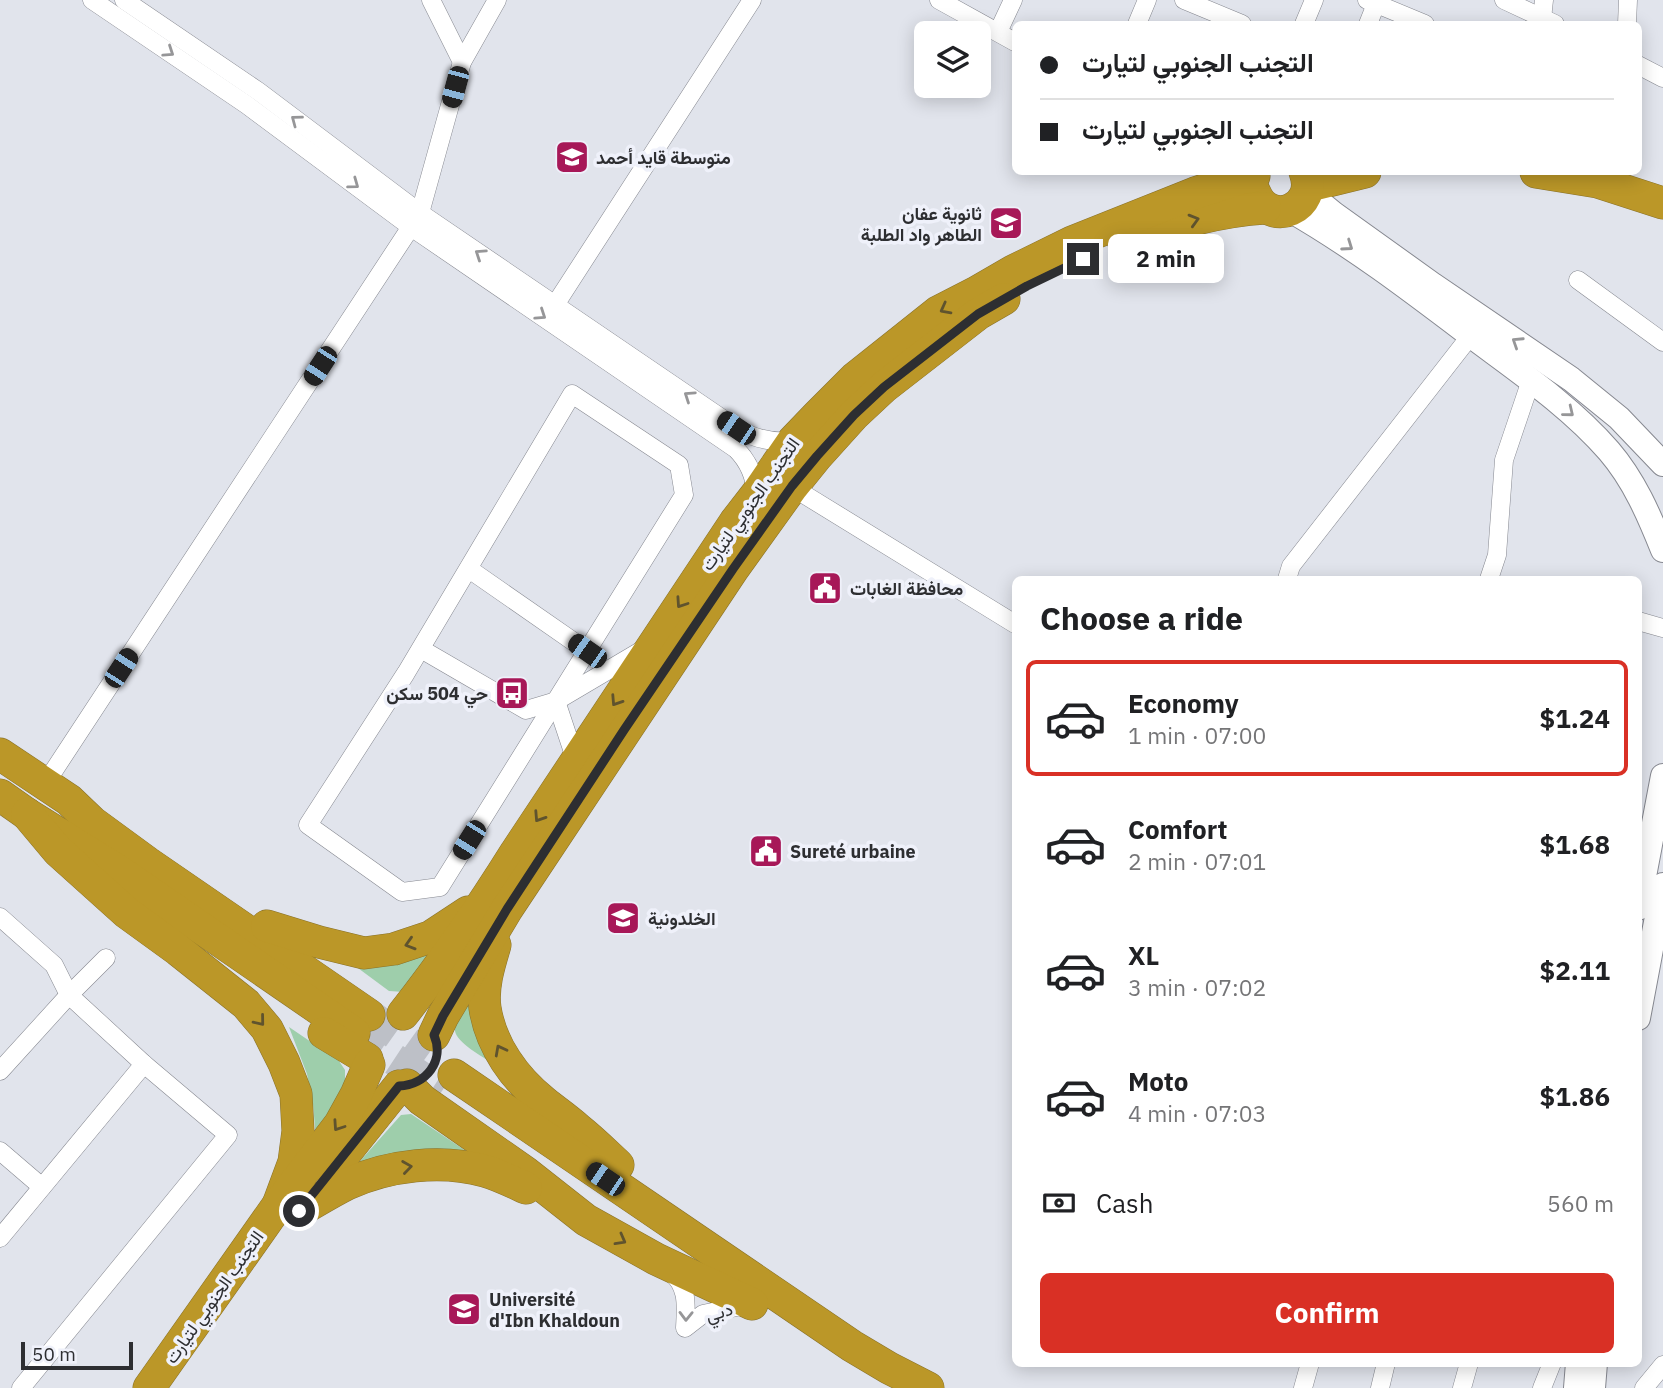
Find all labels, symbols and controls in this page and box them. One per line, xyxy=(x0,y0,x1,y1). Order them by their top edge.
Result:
map controls xyxy=(914,21,991,98)
button: layers xyxy=(914,21,991,98)
one-way arrow xyxy=(161,44,174,56)
text: التجنب الجنوبي لتيارت xyxy=(1082,45,1314,79)
car xyxy=(440,64,471,110)
text: التجنب الجنوبي لتيارت xyxy=(1082,112,1314,146)
one-way arrow xyxy=(292,116,304,128)
school or university icon: متوسطة قايد أحمد xyxy=(553,138,591,176)
place label: متوسطة قايد أحمد xyxy=(596,146,731,169)
one-way arrow xyxy=(346,176,359,189)
place label: ثانوية عفان الطاهر واد الطلبة xyxy=(861,202,982,246)
school or university icon: ثانوية عفان الطاهر واد الطلبة xyxy=(987,204,1025,242)
one-way arrow xyxy=(1188,214,1200,229)
callout: 2 min xyxy=(1108,234,1223,284)
one-way arrow xyxy=(1340,238,1353,251)
route end xyxy=(1067,243,1099,275)
text: 2 min xyxy=(1136,243,1196,273)
one-way arrow xyxy=(475,249,488,262)
one-way arrow xyxy=(940,300,952,314)
one-way arrow xyxy=(533,307,546,320)
one-way arrow xyxy=(1512,337,1525,350)
car xyxy=(300,343,341,389)
one-way arrow xyxy=(684,392,697,404)
one-way arrow xyxy=(1560,404,1573,416)
car xyxy=(713,408,760,448)
street label: التجنب الجنوبي لتيارت xyxy=(696,433,808,577)
public building icon: محافظة الغابات xyxy=(806,569,844,607)
place label: محافظة الغابات xyxy=(850,577,963,600)
one-way arrow xyxy=(677,595,689,608)
text: Choose a ride xyxy=(1040,597,1243,639)
car xyxy=(564,630,611,672)
car xyxy=(101,645,142,691)
bus stop icon: حي 504 سكن xyxy=(493,674,531,712)
place label: حي 504 سكن xyxy=(386,682,488,709)
text: Economy xyxy=(1128,686,1239,720)
icon: car xyxy=(1044,687,1107,750)
one-way arrow xyxy=(611,693,624,706)
text: $1.24 xyxy=(1540,701,1610,735)
text: 1 min · 07:00 xyxy=(1128,720,1266,750)
one-way arrow xyxy=(534,810,547,823)
text: Comfort xyxy=(1128,812,1227,846)
icon: car xyxy=(1044,813,1107,876)
car xyxy=(449,817,490,863)
text: $1.68 xyxy=(1540,827,1610,861)
public building icon: Sureté urbaine xyxy=(747,832,785,870)
place label: Sureté urbaine xyxy=(790,840,916,863)
text: 2 min · 07:01 xyxy=(1128,846,1266,876)
school or university icon: الخلدونية xyxy=(604,899,642,937)
place label: الخلدونية xyxy=(648,907,716,930)
one-way arrow xyxy=(405,936,417,950)
text: XL xyxy=(1128,938,1159,972)
icon: car xyxy=(1044,939,1107,1002)
text: $2.11 xyxy=(1540,953,1610,987)
text: 3 min · 07:02 xyxy=(1128,972,1266,1002)
one-way arrow xyxy=(252,1013,264,1026)
one-way arrow xyxy=(495,1045,508,1057)
text: Moto xyxy=(1128,1064,1188,1098)
icon: car xyxy=(1044,1065,1107,1128)
text: $1.86 xyxy=(1540,1079,1610,1113)
text: 4 min · 07:03 xyxy=(1128,1098,1266,1128)
one-way arrow xyxy=(333,1118,346,1131)
car xyxy=(582,1159,629,1199)
one-way arrow xyxy=(401,1160,413,1175)
icon: cash xyxy=(1040,1184,1078,1222)
text: Cash xyxy=(1096,1186,1153,1220)
text: 560 m xyxy=(1547,1188,1614,1218)
route start xyxy=(283,1195,315,1227)
street label: التجنب الجنوبي لتيارت xyxy=(160,1226,272,1370)
one-way arrow xyxy=(614,1232,626,1245)
button: Confirm xyxy=(1040,1273,1614,1353)
place label: Université d'Ibn Khaldoun xyxy=(489,1288,620,1332)
school or university icon: Université d'Ibn Khaldoun xyxy=(445,1290,483,1328)
street label: دبي xyxy=(703,1297,737,1331)
one-way arrow xyxy=(678,1311,693,1322)
scale bar xyxy=(21,1339,133,1371)
text: 50 m xyxy=(32,1342,76,1366)

